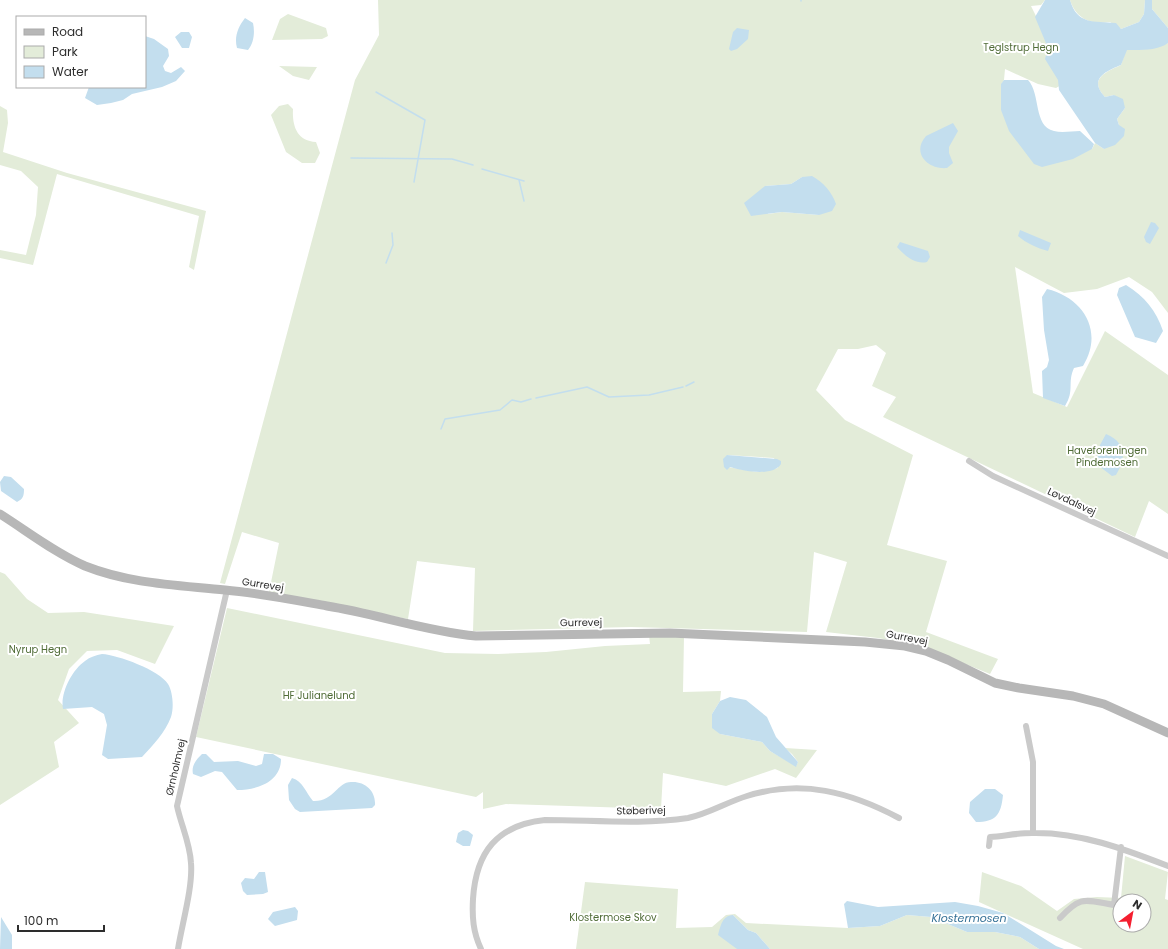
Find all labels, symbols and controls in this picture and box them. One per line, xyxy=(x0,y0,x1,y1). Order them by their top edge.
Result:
legend xyxy=(16,16,146,88)
text: Road xyxy=(52,23,83,40)
park label: Teglstrup Hegn xyxy=(983,40,1059,55)
text: Park xyxy=(52,43,79,60)
text: Water xyxy=(52,63,89,80)
park label: Haveforeningen Pindemosen xyxy=(1067,443,1147,470)
street label: Løvdalsvej xyxy=(1045,484,1098,519)
street label: Gurrevej xyxy=(241,574,285,595)
street label: Gurrevej xyxy=(560,615,602,630)
street label: Gurrevej xyxy=(885,626,929,649)
park label: Nyrup Hegn xyxy=(9,642,67,657)
park label: HF Julianelund xyxy=(283,688,355,703)
street label: Ørnholmvej xyxy=(162,737,189,797)
street label: Støberivej xyxy=(616,803,666,818)
north arrow xyxy=(1112,893,1152,933)
text: N xyxy=(1130,896,1145,913)
scale bar xyxy=(18,907,104,933)
park label: Klostermose Skov xyxy=(569,910,657,925)
water label: Klostermosen xyxy=(932,910,1006,926)
text: 100 m xyxy=(24,912,58,929)

